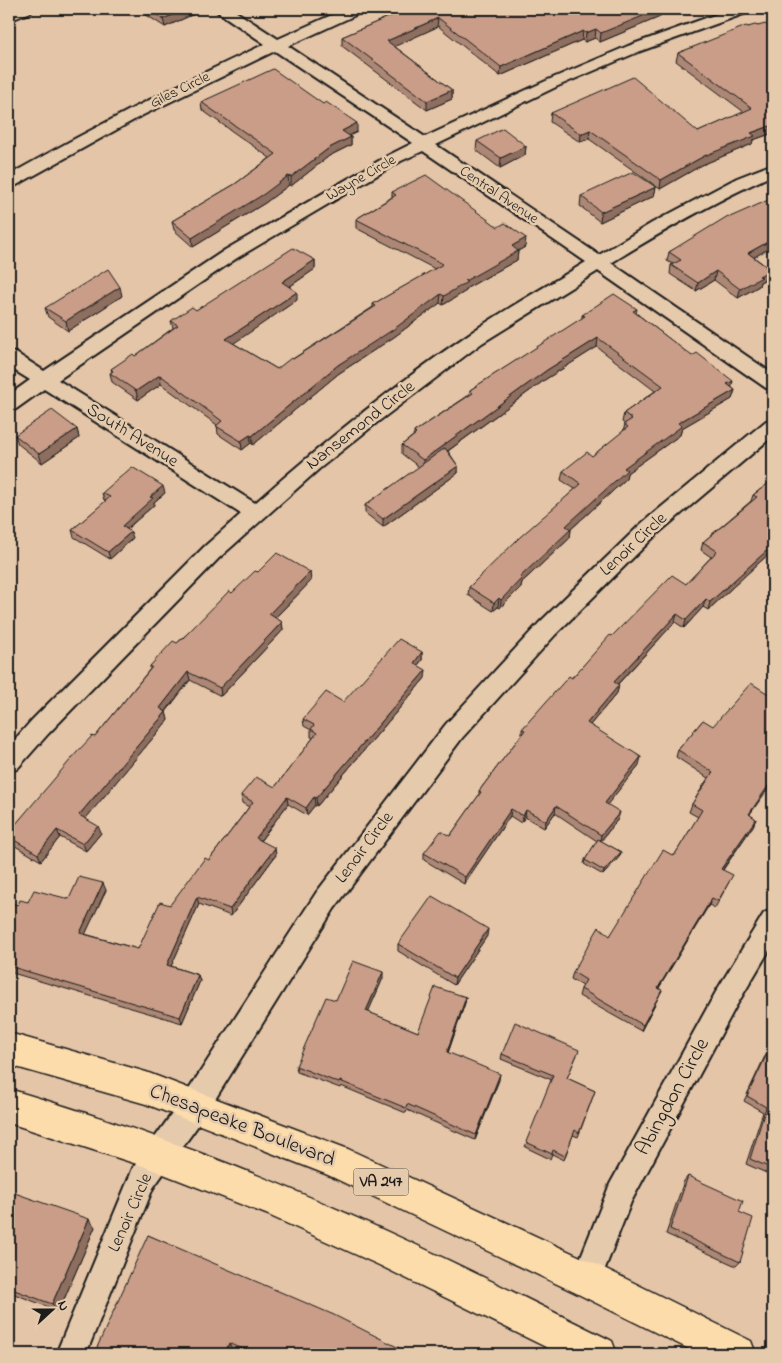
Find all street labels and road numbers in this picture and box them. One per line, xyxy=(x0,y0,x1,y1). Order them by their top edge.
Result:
street label: Giles Circle xyxy=(146,66,214,114)
street label: Wayne Circle xyxy=(322,149,401,208)
street label: Central Avenue xyxy=(455,160,543,230)
street label: Nansemond Circle xyxy=(301,374,422,477)
street label: South Avenue xyxy=(81,397,184,475)
street label: Lenoir Circle xyxy=(594,506,674,583)
street label: Lenoir Circle xyxy=(329,806,401,889)
street label: Abingdon Circle xyxy=(628,1032,720,1162)
street label: Chesapeake Boulevard xyxy=(145,1077,339,1175)
street label: Lenoir Circle xyxy=(102,1168,160,1257)
road number: VA 247 xyxy=(354,1168,408,1196)

